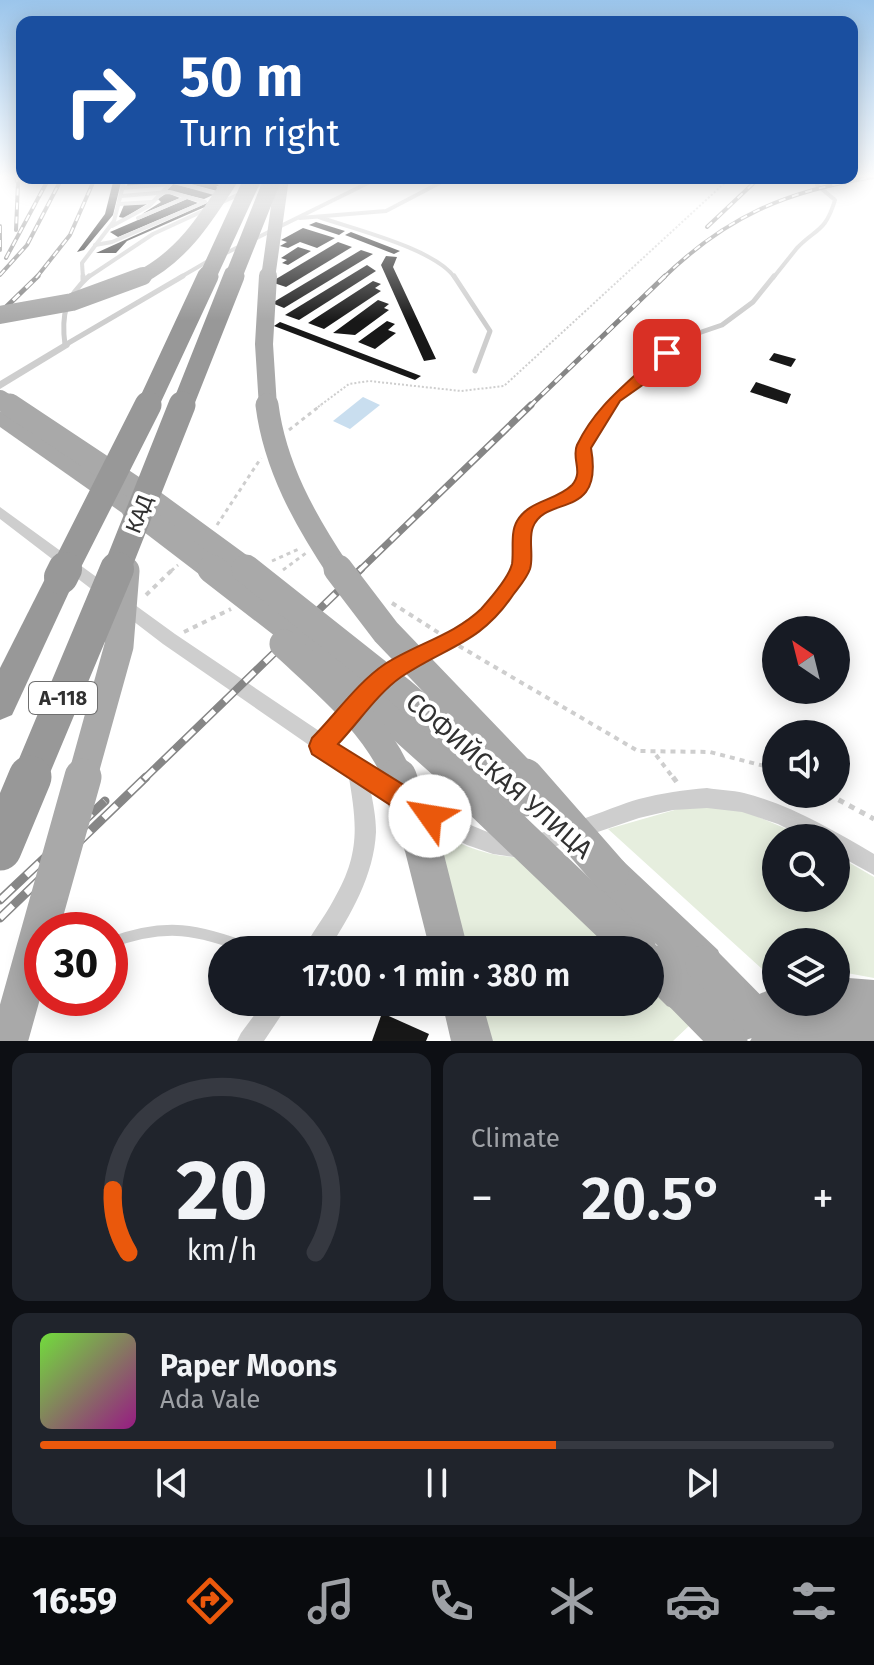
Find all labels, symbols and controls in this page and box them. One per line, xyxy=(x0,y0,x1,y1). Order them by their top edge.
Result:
text: 50 m xyxy=(180,44,303,111)
icon: right xyxy=(48,48,152,152)
text: Turn right xyxy=(180,112,340,156)
pin xyxy=(633,319,701,387)
icon: arrive xyxy=(645,331,689,375)
street label: КАД xyxy=(119,491,159,537)
north arrow xyxy=(762,616,850,704)
map controls xyxy=(762,616,850,1016)
road number: А-118 xyxy=(29,682,97,714)
street label: СОФИЙСКАЯ УЛИЦА xyxy=(399,687,599,865)
button: sound xyxy=(762,720,850,808)
position arrow xyxy=(388,774,472,858)
button: search xyxy=(762,824,850,912)
speed limit sign: 30 xyxy=(24,912,128,1016)
button: layers xyxy=(762,928,850,1016)
text: 17:00 · 1 min · 380 m xyxy=(302,958,570,994)
text: Climate xyxy=(471,1123,560,1154)
text: 20 xyxy=(176,1141,267,1241)
text: 20.5° xyxy=(581,1163,724,1235)
text: − xyxy=(471,1172,493,1225)
text: + xyxy=(812,1172,834,1225)
text: km/h xyxy=(186,1233,257,1268)
text: Paper Moons xyxy=(160,1348,337,1384)
text: Ada Vale xyxy=(160,1384,260,1415)
icon: previous xyxy=(150,1461,194,1505)
icon: pause xyxy=(415,1461,459,1505)
icon: next xyxy=(680,1461,724,1505)
icon: directions xyxy=(182,1573,238,1629)
icon: music xyxy=(303,1573,359,1629)
icon: phone xyxy=(423,1573,479,1629)
icon: climate xyxy=(544,1573,600,1629)
icon: car xyxy=(665,1573,721,1629)
icon: filters xyxy=(786,1573,842,1629)
text: 16:59 xyxy=(32,1579,117,1623)

